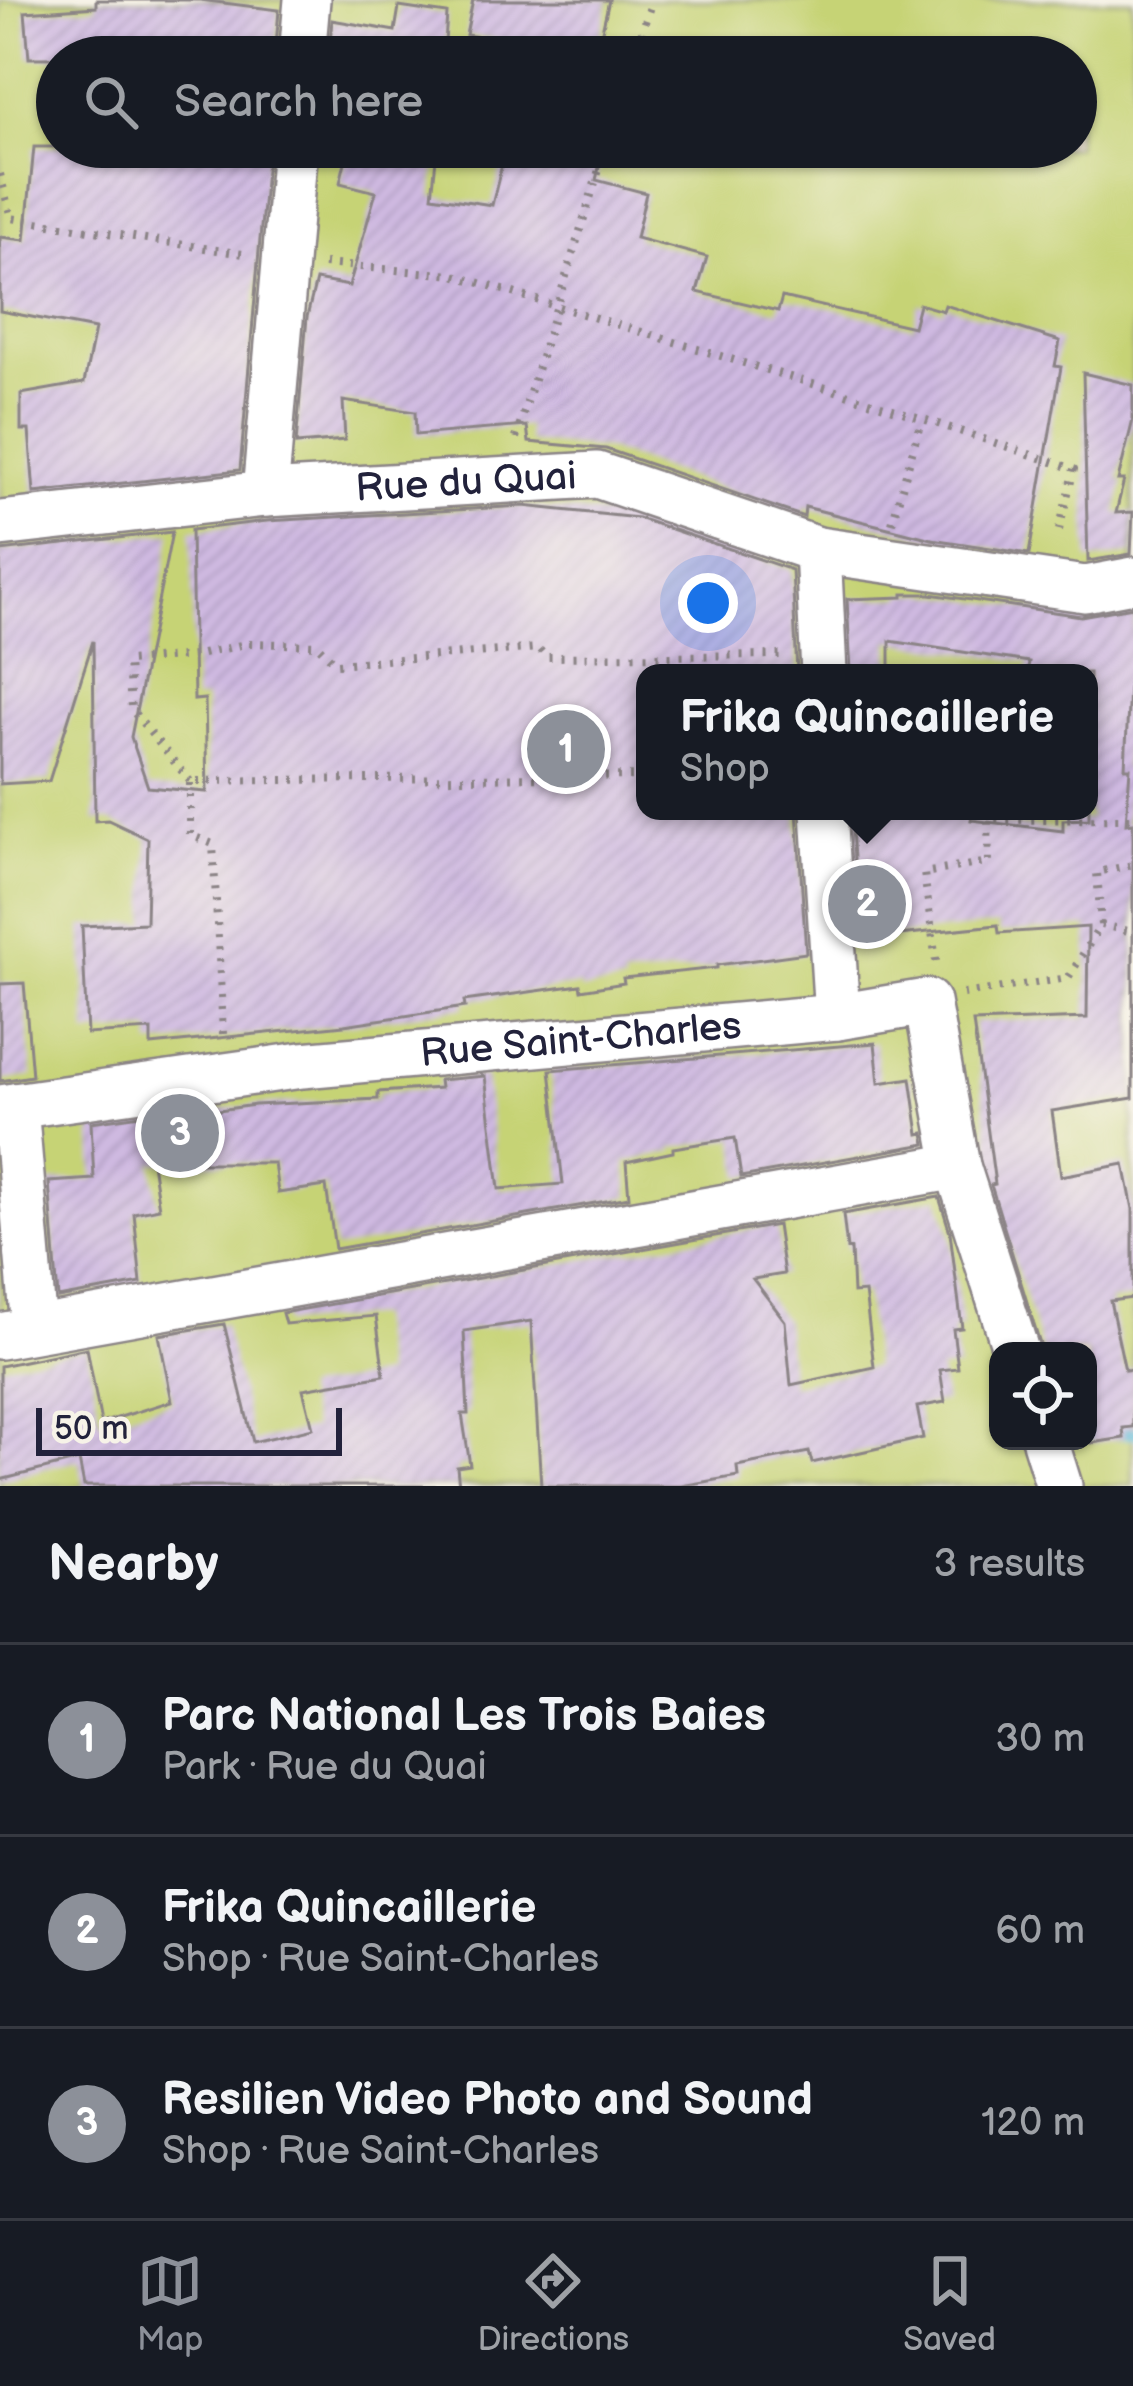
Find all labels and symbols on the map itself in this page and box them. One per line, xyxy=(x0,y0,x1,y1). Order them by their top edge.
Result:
street label: Rue du Quai xyxy=(354,453,578,512)
your location xyxy=(678,573,738,633)
pin: 1 xyxy=(527,704,605,794)
pin: 2 xyxy=(828,859,906,949)
street label: Rue Saint-Charles xyxy=(418,1002,743,1078)
pin: 3 xyxy=(141,1088,219,1178)
scale bar xyxy=(36,1402,342,1455)

